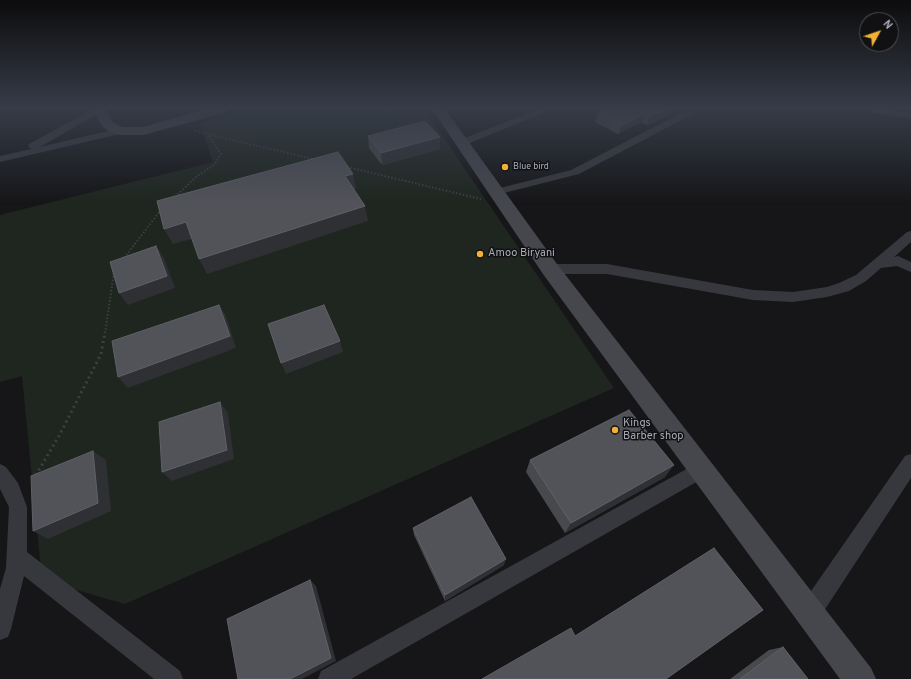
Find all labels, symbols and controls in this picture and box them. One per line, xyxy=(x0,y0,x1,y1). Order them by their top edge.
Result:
north arrow xyxy=(859,12,899,52)
text: N xyxy=(880,17,895,32)
marker: Blue bird xyxy=(500,162,510,172)
place label: Blue bird xyxy=(513,162,549,172)
place label: Amoo Biryani xyxy=(488,247,555,261)
marker: Amoo Biryani xyxy=(475,249,485,259)
place label: Kings Barber shop xyxy=(623,417,684,443)
marker: Kings Barber shop xyxy=(610,425,620,435)

